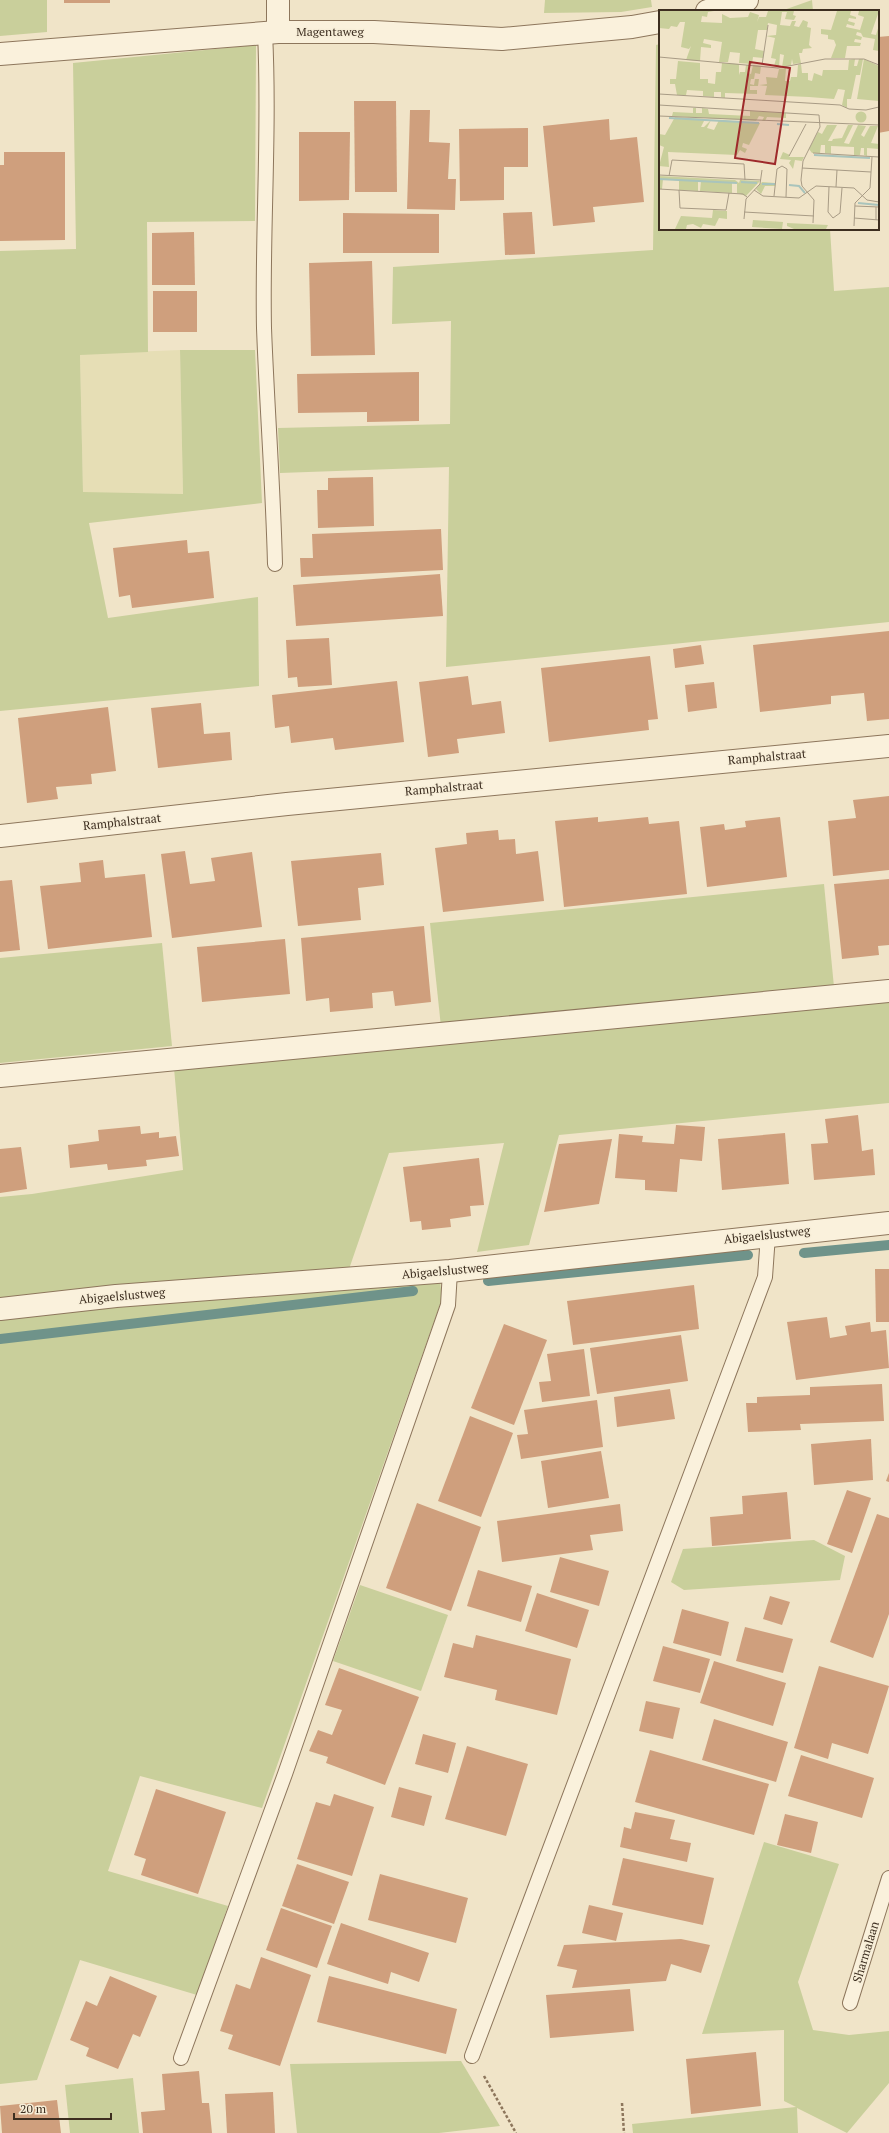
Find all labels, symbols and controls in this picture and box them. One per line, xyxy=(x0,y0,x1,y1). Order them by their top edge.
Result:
inset map xyxy=(659,10,879,230)
street label: Magentaweg xyxy=(296,24,364,39)
street label: Ramphalstraat xyxy=(727,746,807,767)
street label: Ramphalstraat xyxy=(404,777,484,798)
street label: Ramphalstraat xyxy=(82,810,162,833)
street label: Abigaelslustweg xyxy=(723,1222,812,1246)
street label: Abigaelslustweg xyxy=(401,1259,489,1282)
street label: Abigaelslustweg xyxy=(78,1284,166,1307)
street label: Sharmalaan xyxy=(849,1919,882,1984)
scale bar xyxy=(14,2095,111,2121)
text: 20 m xyxy=(20,2101,47,2116)

